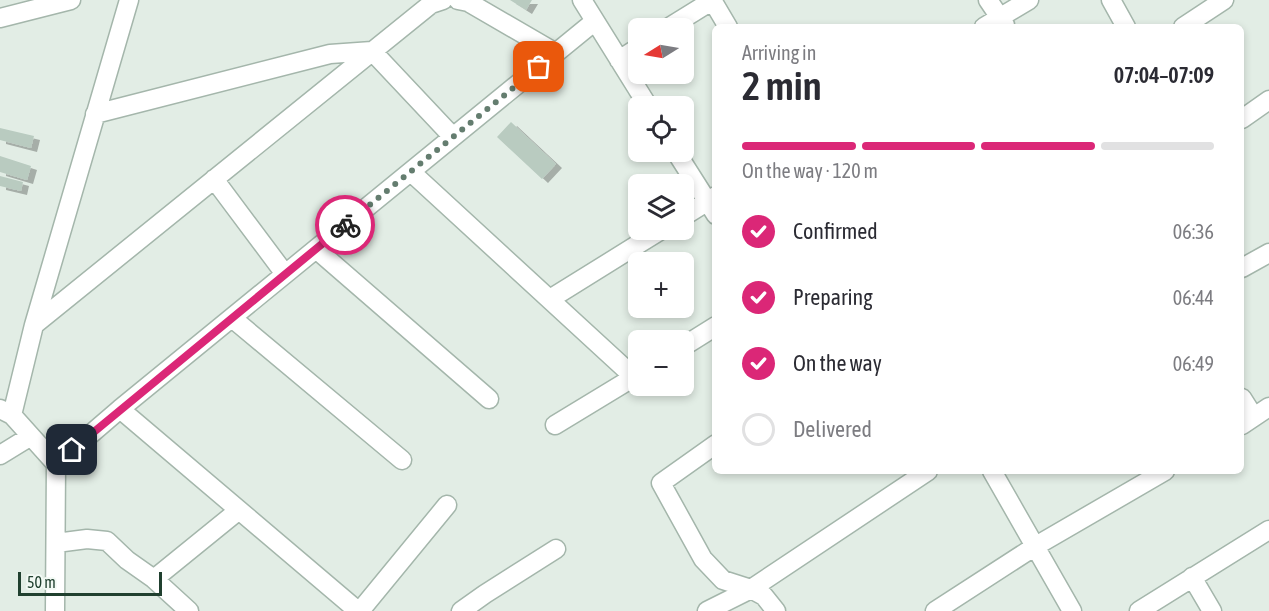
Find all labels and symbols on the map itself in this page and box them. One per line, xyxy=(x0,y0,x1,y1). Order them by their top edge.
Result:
north arrow xyxy=(628,18,694,84)
pin xyxy=(513,41,564,92)
courier xyxy=(315,195,375,255)
pin xyxy=(46,424,97,475)
scale bar xyxy=(18,569,162,596)

